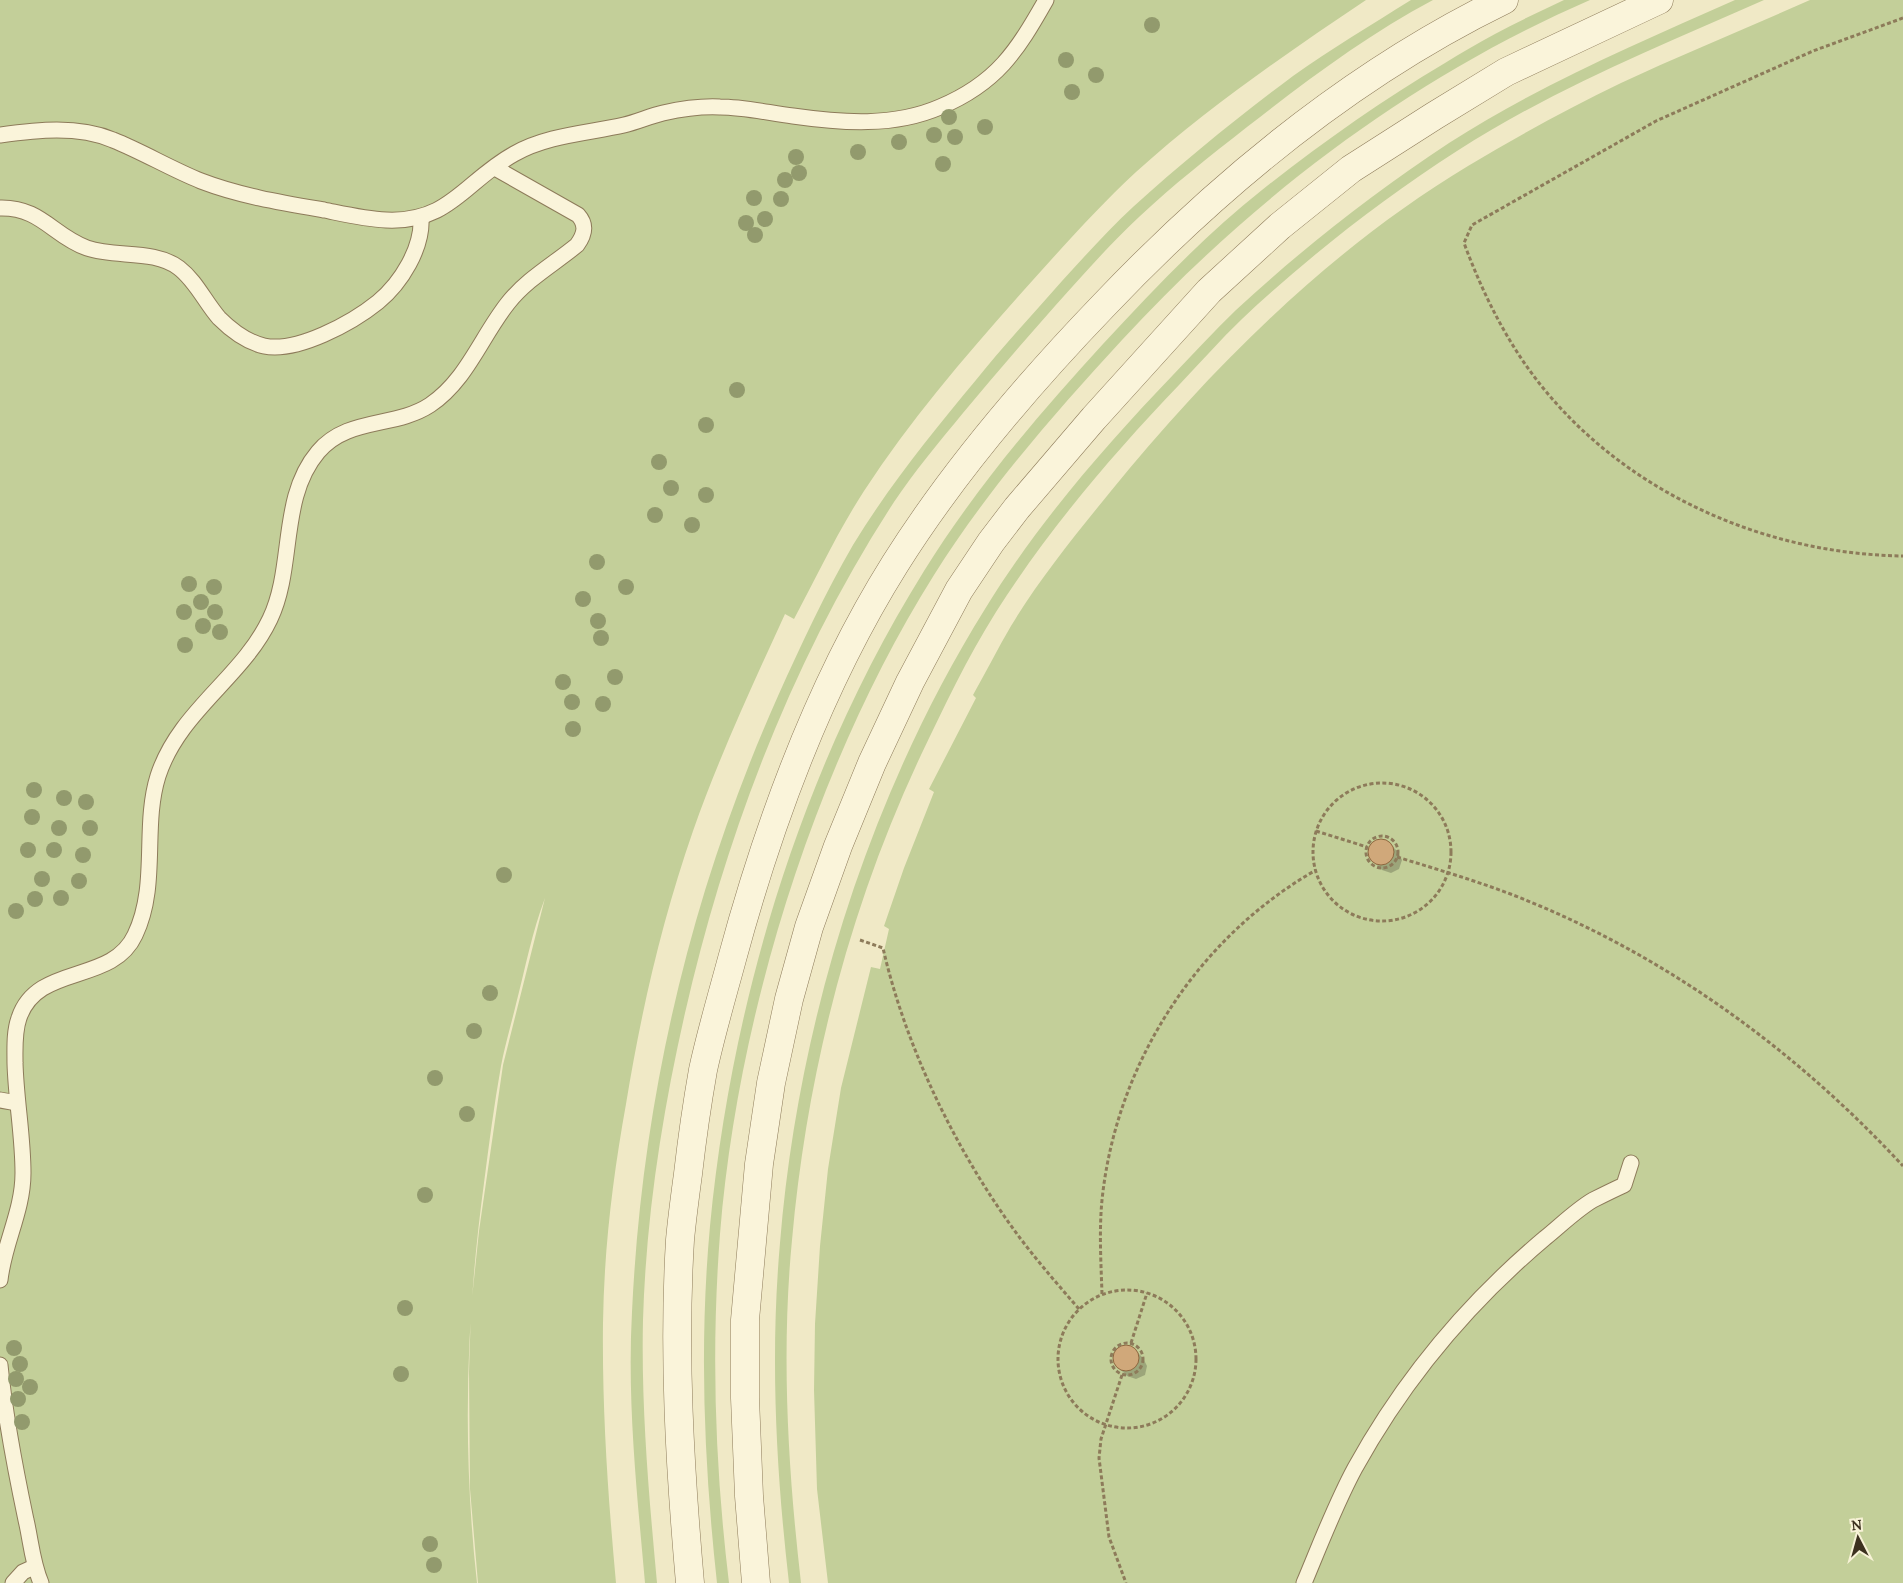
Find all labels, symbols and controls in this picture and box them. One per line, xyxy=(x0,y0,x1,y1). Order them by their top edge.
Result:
north arrow xyxy=(1833,1513,1883,1563)
text: N xyxy=(1850,1516,1863,1535)

